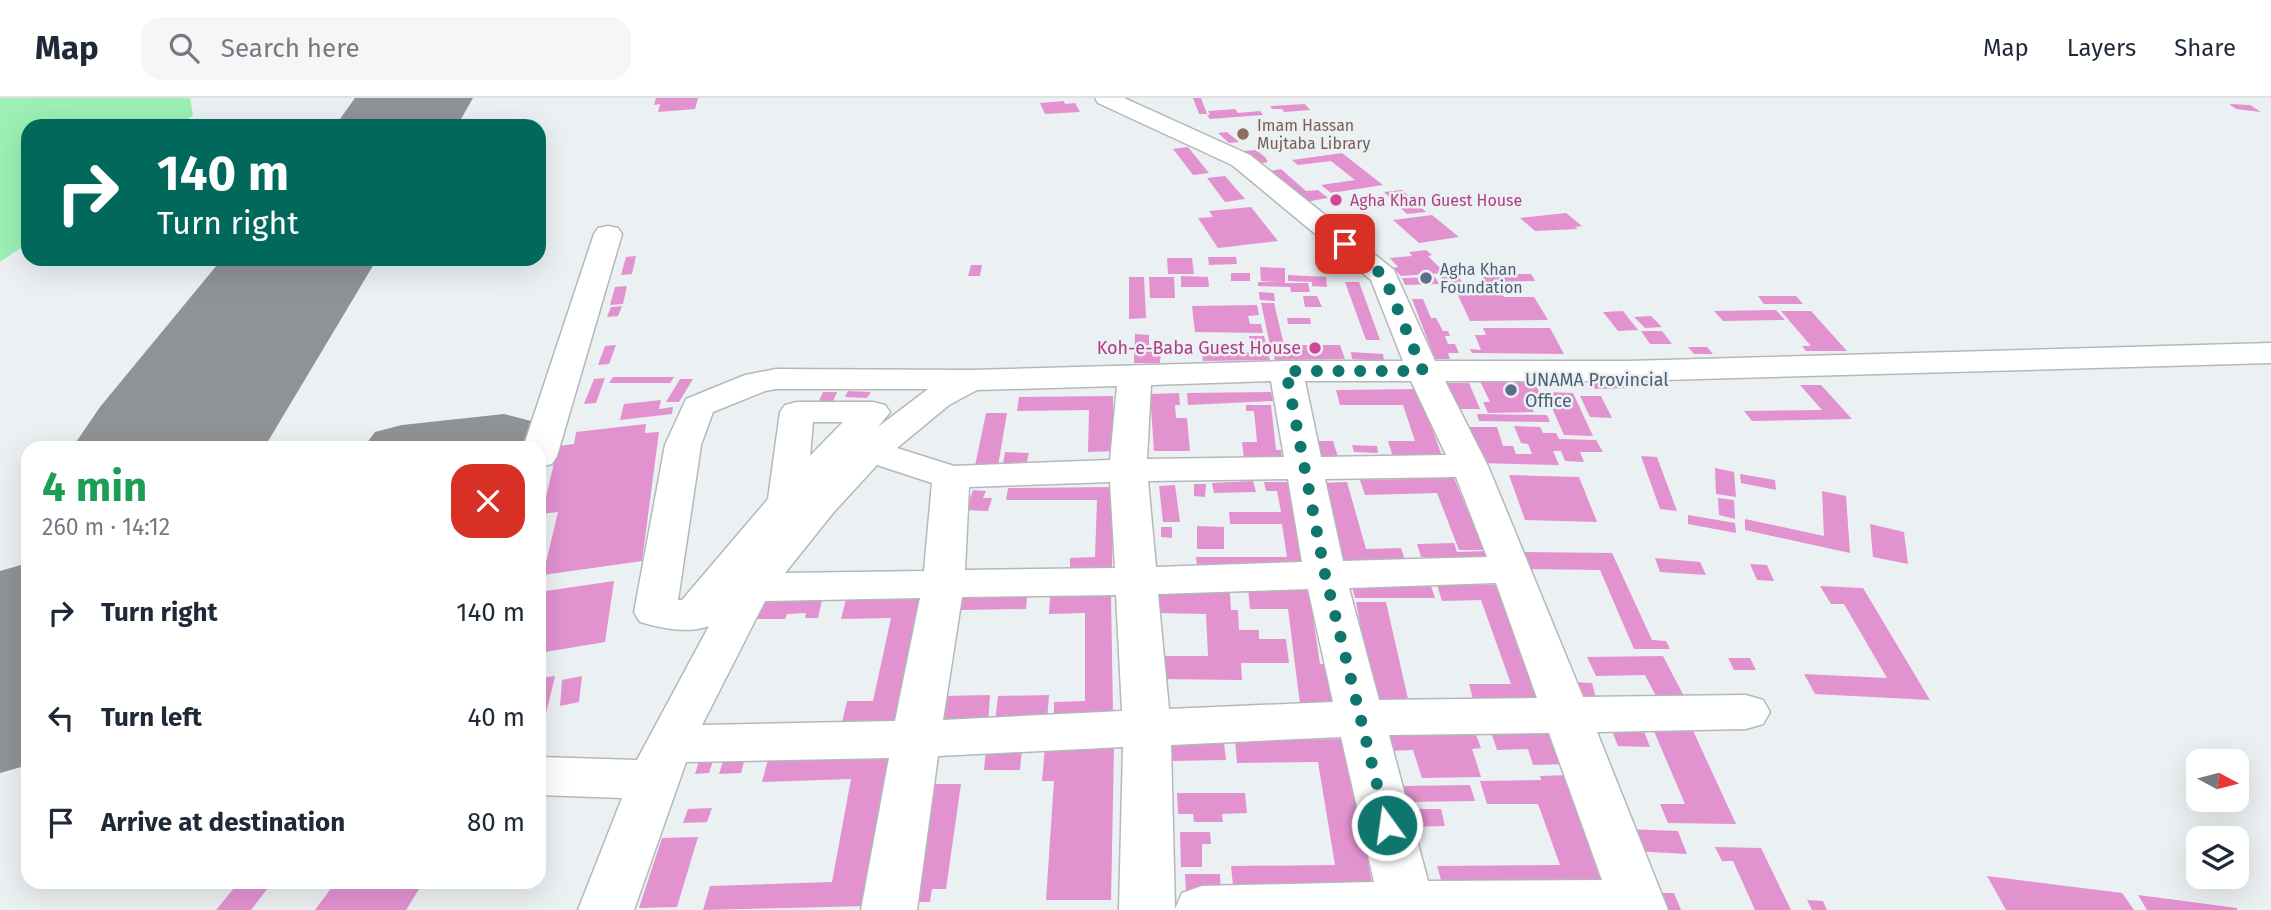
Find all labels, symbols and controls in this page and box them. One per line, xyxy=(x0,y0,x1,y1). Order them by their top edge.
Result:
search box xyxy=(141,17,631,80)
text: Map xyxy=(35,28,99,68)
icon: search xyxy=(165,29,203,67)
text: Search here xyxy=(221,33,360,64)
text: Map xyxy=(1983,34,2029,62)
text: Layers xyxy=(2067,34,2136,62)
text: Share xyxy=(2174,34,2236,62)
place label: Imam Hassan Mujtaba Library xyxy=(1257,116,1370,153)
marker: Imam Hassan Mujtaba Library xyxy=(1235,126,1251,142)
text: 140 m xyxy=(157,144,289,203)
icon: right xyxy=(42,147,133,238)
place label: Agha Khan Guest House xyxy=(1350,191,1522,210)
marker: Agha Khan Guest House xyxy=(1328,192,1344,208)
text: Turn right xyxy=(157,204,299,242)
pin xyxy=(1315,214,1375,274)
icon: arrive xyxy=(1326,225,1364,263)
place label: Agha Khan Foundation xyxy=(1440,260,1523,297)
marker: Agha Khan Foundation xyxy=(1418,270,1434,286)
place label: Koh-e-Baba Guest House xyxy=(1097,337,1301,359)
marker: Koh-e-Baba Guest House xyxy=(1307,340,1323,356)
place label: UNAMA Provincial Office xyxy=(1525,369,1669,412)
marker: UNAMA Provincial Office xyxy=(1503,382,1519,398)
text: 4 min xyxy=(42,462,147,512)
button: close xyxy=(451,464,525,538)
text: 260 m · 14:12 xyxy=(42,513,170,541)
icon: right xyxy=(42,594,80,632)
text: Turn right xyxy=(101,597,218,628)
text: 140 m xyxy=(456,597,525,628)
icon: left xyxy=(42,699,80,737)
text: Turn left xyxy=(101,702,202,733)
text: 40 m xyxy=(467,702,525,733)
north arrow xyxy=(2186,749,2249,812)
map controls xyxy=(2186,749,2249,889)
position arrow xyxy=(1350,788,1424,862)
icon: arrive xyxy=(42,804,80,842)
text: Arrive at destination xyxy=(101,807,345,838)
text: 80 m xyxy=(467,807,525,838)
button: layers xyxy=(2186,826,2249,889)

